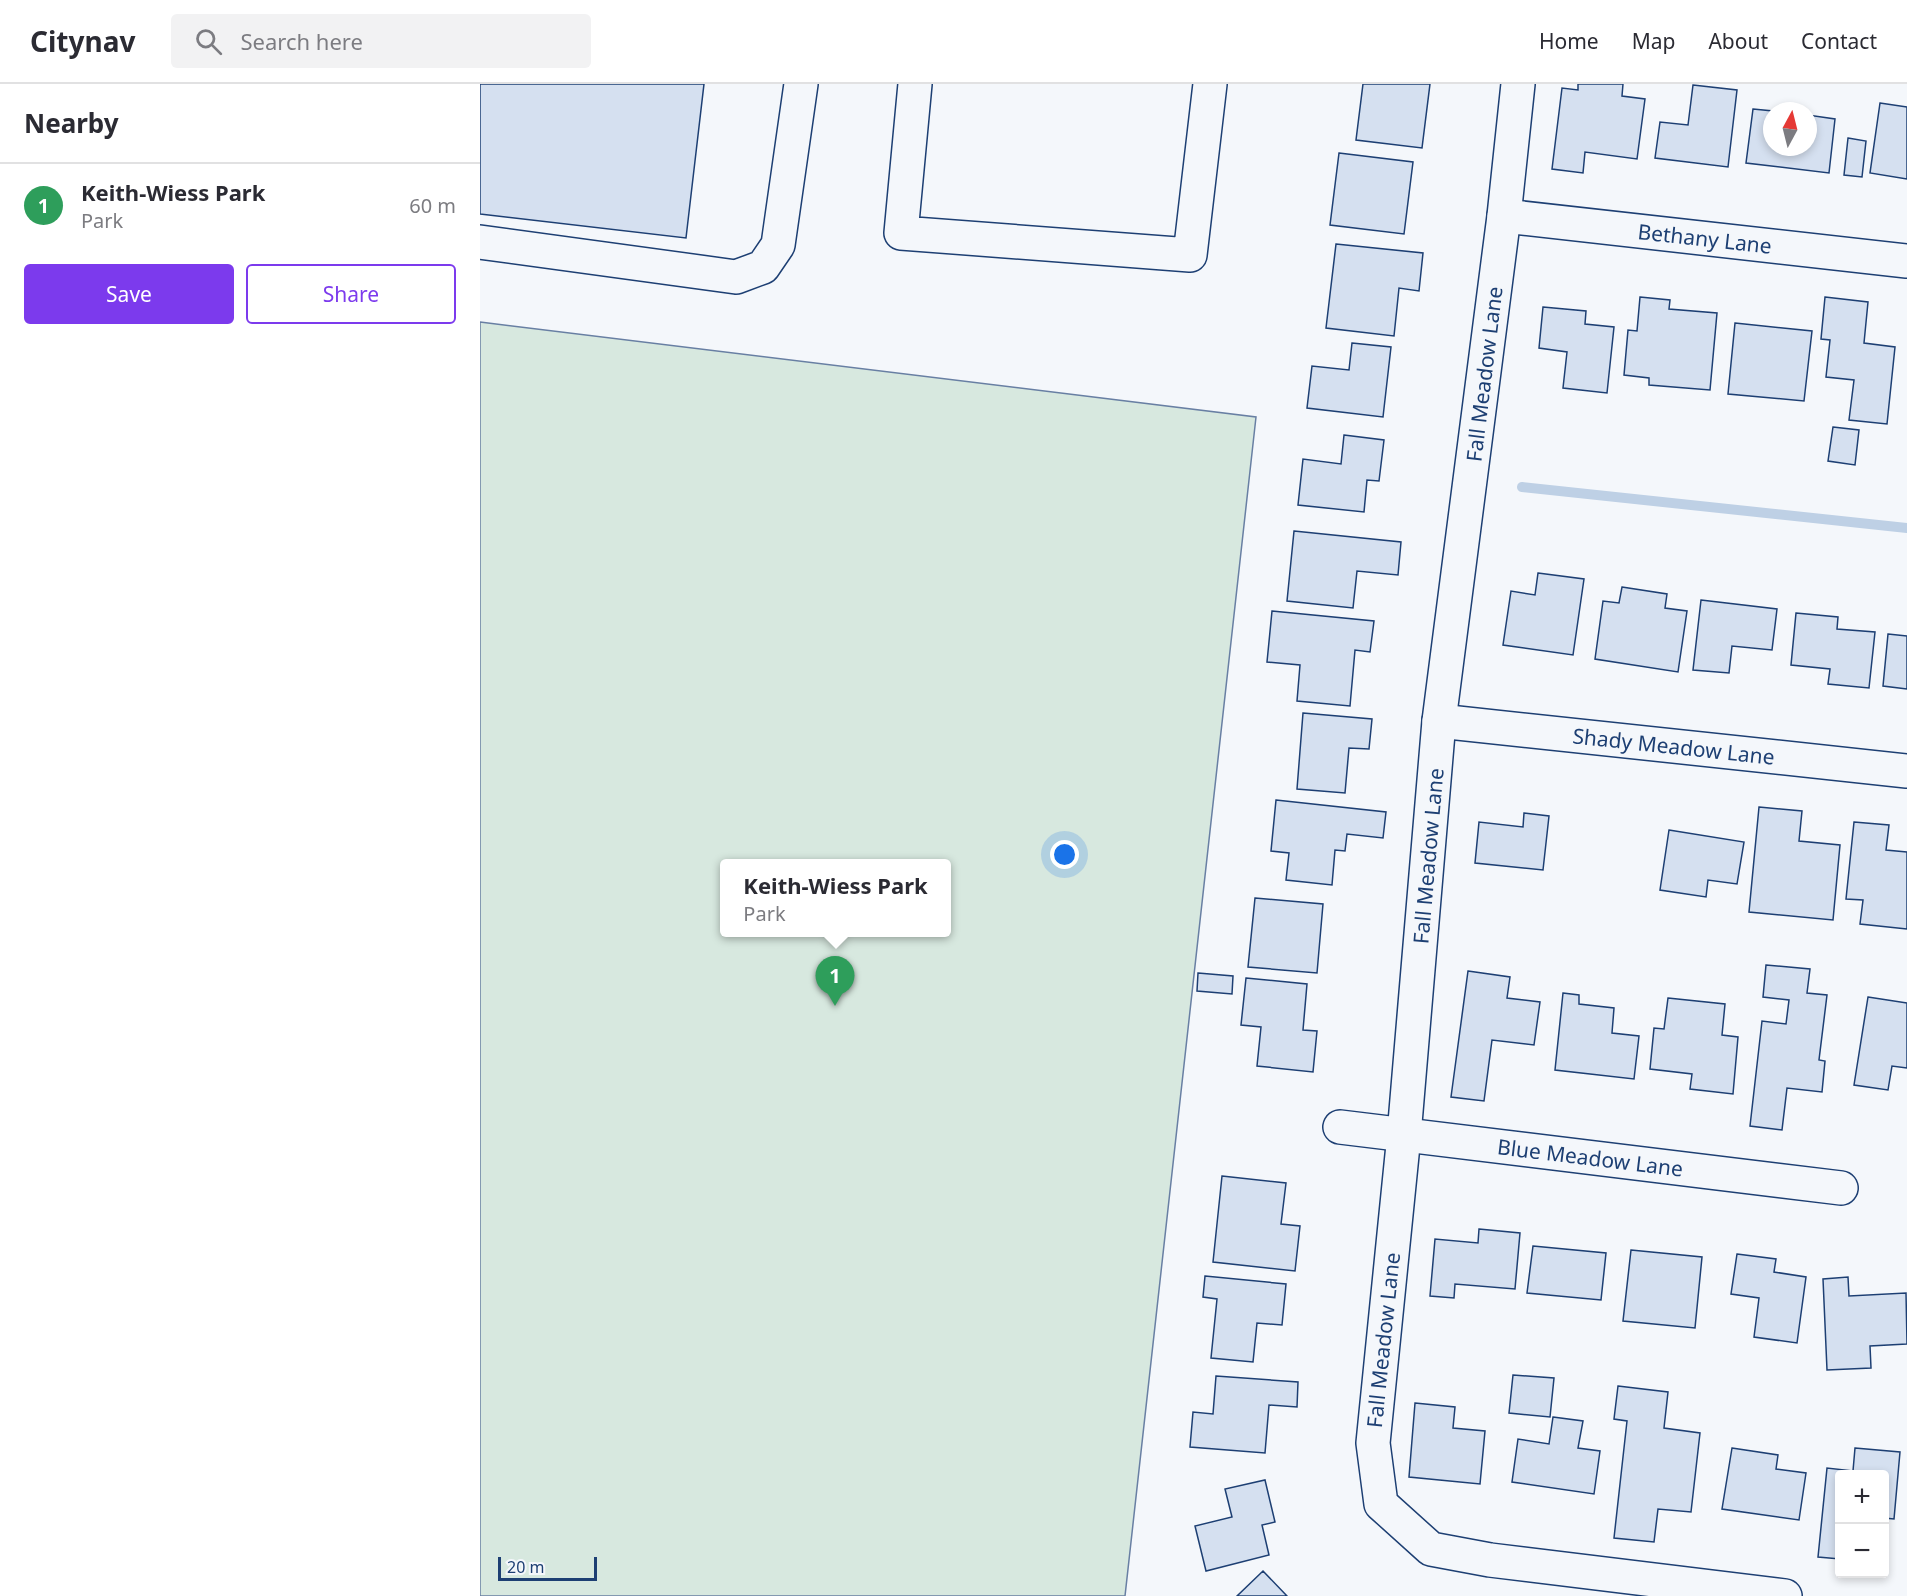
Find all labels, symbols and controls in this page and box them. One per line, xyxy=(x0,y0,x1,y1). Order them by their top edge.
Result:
search box xyxy=(171,14,591,68)
text: Citynav xyxy=(30,22,135,60)
icon: search xyxy=(192,25,225,58)
text: Search here xyxy=(240,26,363,56)
text: Home xyxy=(1539,27,1599,55)
text: Map xyxy=(1632,27,1675,55)
text: About xyxy=(1708,27,1768,55)
text: Contact xyxy=(1801,27,1877,55)
north arrow xyxy=(1763,102,1817,156)
text: Nearby xyxy=(24,105,119,141)
text: Keith-Wiess Park xyxy=(81,177,265,207)
text: 1 xyxy=(38,192,49,219)
text: 60 m xyxy=(409,192,456,219)
text: Park xyxy=(81,207,123,234)
street label: Bethany Lane xyxy=(1636,217,1773,260)
button: Save xyxy=(24,264,234,324)
button: Share xyxy=(246,264,456,324)
street label: Fall Meadow Lane xyxy=(1459,285,1509,463)
street label: Shady Meadow Lane xyxy=(1571,721,1776,771)
street label: Fall Meadow Lane xyxy=(1406,767,1450,945)
your location xyxy=(1050,840,1079,869)
popup xyxy=(720,859,951,937)
text: Keith-Wiess Park xyxy=(743,870,928,900)
text: Park xyxy=(743,900,786,927)
pin: 1 xyxy=(816,956,854,1006)
street label: Blue Meadow Lane xyxy=(1496,1132,1685,1183)
street label: Fall Meadow Lane xyxy=(1360,1251,1406,1429)
map controls xyxy=(1835,1470,1889,1578)
button: + xyxy=(1835,1470,1889,1524)
button: − xyxy=(1835,1524,1889,1578)
scale bar xyxy=(498,1554,597,1582)
text: 20 m xyxy=(507,1556,544,1578)

